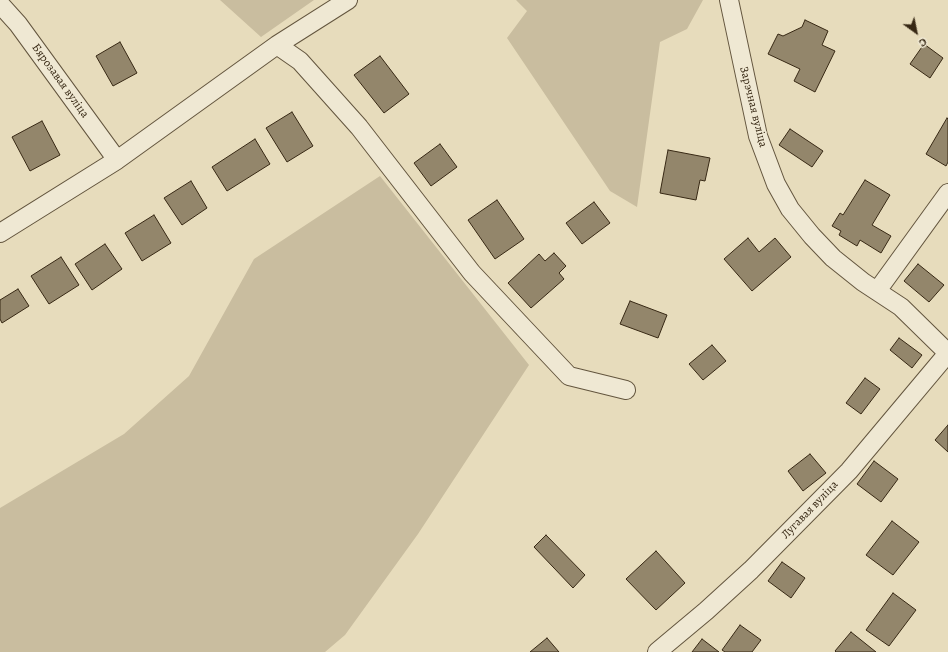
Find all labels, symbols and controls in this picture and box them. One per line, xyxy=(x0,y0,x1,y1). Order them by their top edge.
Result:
north arrow xyxy=(896,12,936,52)
text: С xyxy=(916,34,930,51)
street label: Бярозавая вуліца xyxy=(28,41,92,121)
street label: Зарэчная вуліца xyxy=(736,65,770,149)
street label: Лугавая вуліца xyxy=(779,478,841,542)

